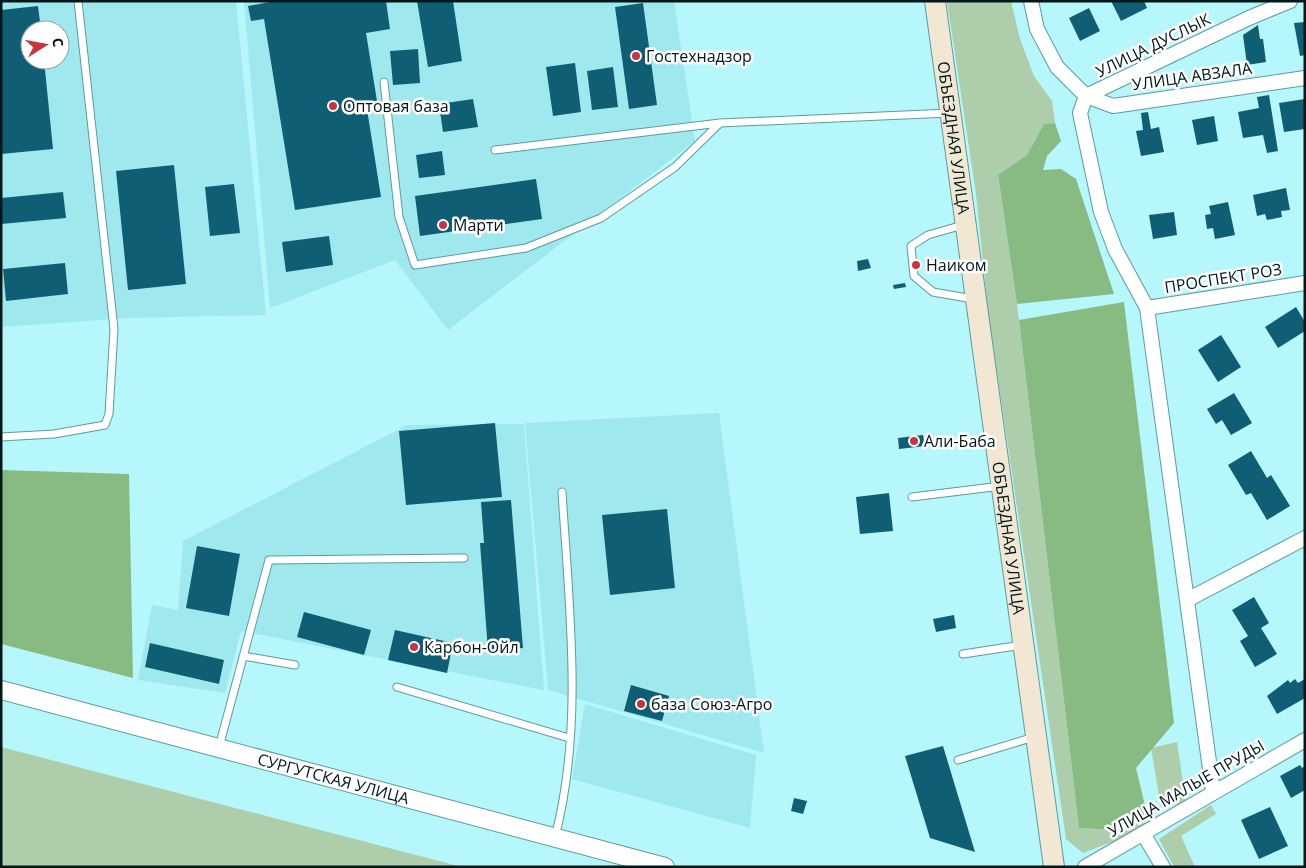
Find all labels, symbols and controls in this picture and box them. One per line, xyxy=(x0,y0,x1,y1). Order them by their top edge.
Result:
street label: УЛИЦА ДУСЛЫК xyxy=(1092,8,1214,82)
north arrow xyxy=(20,20,70,70)
text: С xyxy=(48,36,68,49)
place label: Гостехнадзор xyxy=(646,45,752,67)
marker: Гостехнадзор xyxy=(630,50,642,62)
street label: УЛИЦА АВЗАЛА xyxy=(1131,57,1254,95)
street label: ОБЪЕЗДНАЯ УЛИЦА xyxy=(932,60,975,216)
place label: Оптовая база xyxy=(343,95,449,117)
marker: Оптовая база xyxy=(327,100,339,112)
place label: Марти xyxy=(453,214,504,236)
marker: Марти xyxy=(437,219,449,231)
place label: Наиком xyxy=(926,254,986,276)
street label: ПРОСПЕКТ РОЗ xyxy=(1163,258,1283,298)
marker: Наиком xyxy=(910,259,922,271)
place label: Али-Баба xyxy=(924,430,996,452)
marker: Али-Баба xyxy=(908,435,920,447)
street label: ОБЪЕЗДНАЯ УЛИЦА xyxy=(987,460,1030,617)
place label: Карбон-Ойл xyxy=(424,636,519,658)
marker: Карбон-Ойл xyxy=(408,641,420,653)
place label: база Союз-Агро xyxy=(651,693,772,715)
marker: база Союз-Агро xyxy=(635,698,647,710)
street label: УЛИЦА МАЛЫЕ ПРУДЫ xyxy=(1104,734,1268,842)
street label: СУРГУТСКАЯ УЛИЦА xyxy=(255,748,412,810)

